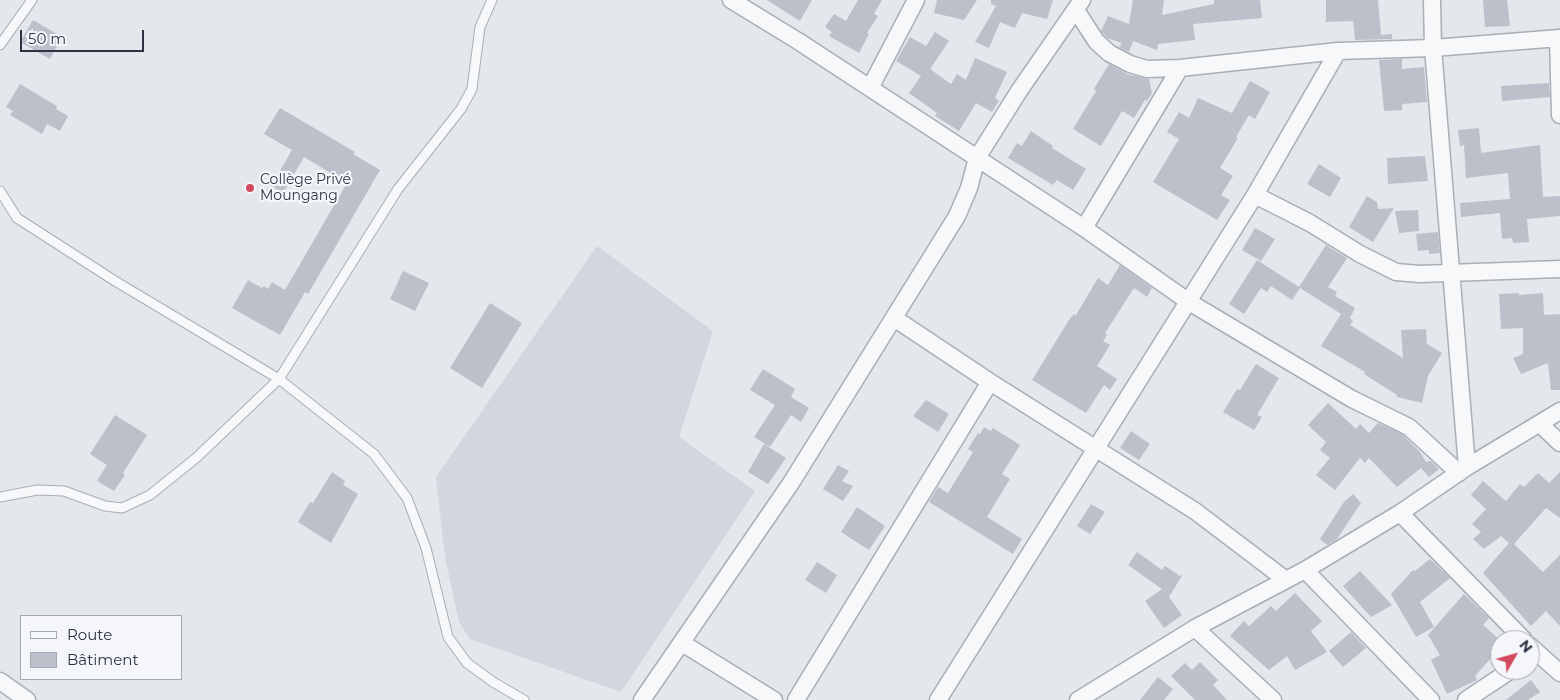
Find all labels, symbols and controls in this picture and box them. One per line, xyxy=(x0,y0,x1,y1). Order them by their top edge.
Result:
scale bar xyxy=(22,20,146,52)
text: 50 m xyxy=(28,29,66,48)
place label: Collège Privé Moungang xyxy=(260,172,351,204)
marker: Collège Privé Moungang xyxy=(244,182,256,194)
legend xyxy=(20,615,182,680)
text: Route xyxy=(67,625,112,644)
north arrow xyxy=(1490,630,1540,680)
text: N xyxy=(1515,636,1537,656)
text: Bâtiment xyxy=(67,650,139,669)

